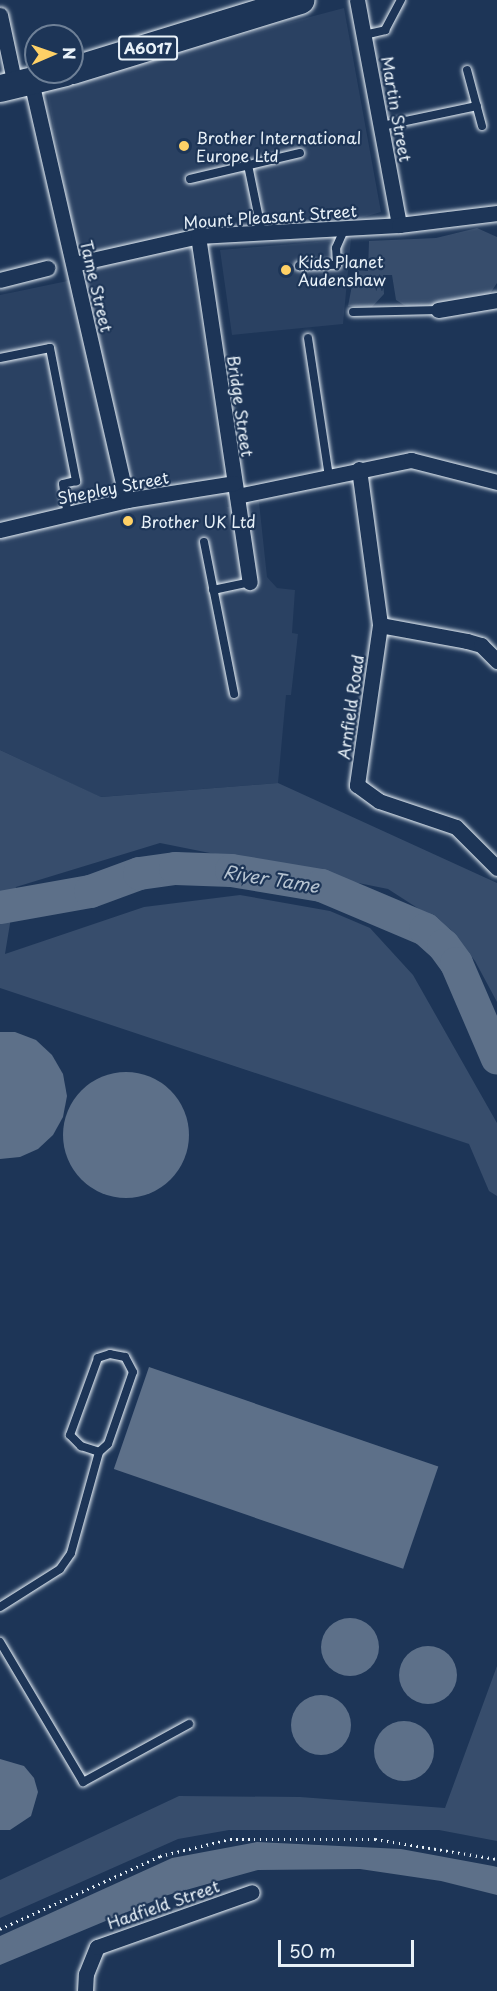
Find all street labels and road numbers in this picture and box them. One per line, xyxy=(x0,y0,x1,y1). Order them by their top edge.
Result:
road number: A6017 xyxy=(118,36,178,60)
street label: Martin Street xyxy=(378,55,416,163)
street label: Mount Pleasant Street xyxy=(183,200,357,232)
street label: Tame Street xyxy=(77,238,117,334)
street label: Bridge Street xyxy=(224,354,258,458)
street label: Shepley Street xyxy=(55,467,171,507)
street label: Arnfield Road xyxy=(333,654,367,760)
street label: Hadfield Street xyxy=(104,1876,222,1932)

